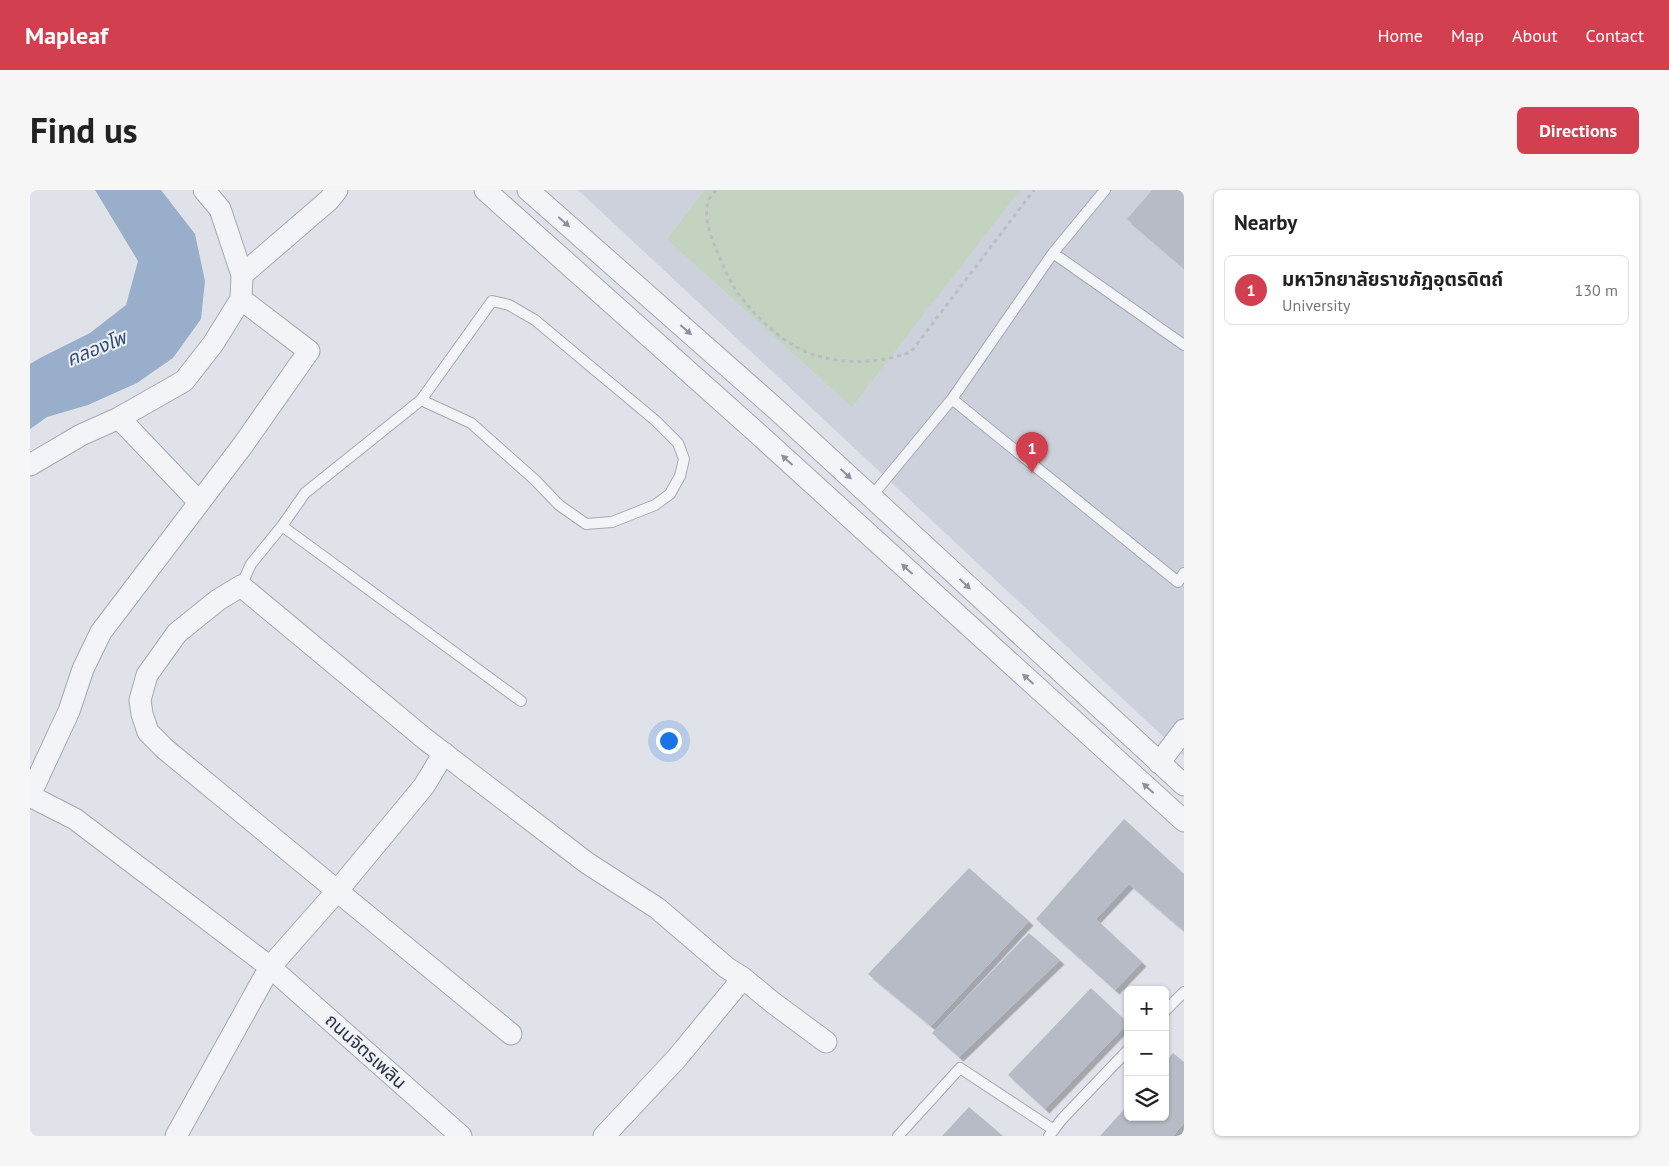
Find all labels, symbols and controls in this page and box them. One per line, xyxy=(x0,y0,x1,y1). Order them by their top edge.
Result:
text: Mapleaf xyxy=(25,20,108,51)
text: Home xyxy=(1377,24,1423,47)
text: Map xyxy=(1451,24,1484,47)
text: About xyxy=(1512,24,1558,47)
text: Contact xyxy=(1586,24,1644,47)
text: Find us xyxy=(30,107,138,153)
button: Directions xyxy=(1517,107,1639,154)
text: Nearby xyxy=(1234,209,1297,236)
one-way arrow xyxy=(558,216,570,228)
text: มหาวิทยาลัยราชภัฏอุตรดิตถ์ xyxy=(1282,267,1503,291)
text: 1 xyxy=(1246,280,1256,300)
text: 130 m xyxy=(1575,280,1618,300)
text: University xyxy=(1282,295,1350,315)
water label: คลองโพ xyxy=(63,324,132,371)
one-way arrow xyxy=(680,324,692,336)
pin: 1 xyxy=(1016,432,1048,473)
one-way arrow xyxy=(782,454,794,466)
one-way arrow xyxy=(840,468,853,479)
one-way arrow xyxy=(902,563,914,575)
one-way arrow xyxy=(959,578,971,590)
one-way arrow xyxy=(1021,673,1034,684)
your location xyxy=(656,728,682,754)
one-way arrow xyxy=(1142,782,1154,794)
map controls xyxy=(1124,986,1169,1121)
button: + xyxy=(1124,986,1169,1031)
street label: ถนนจิตรเพลิน xyxy=(321,1008,411,1094)
button: − xyxy=(1124,1031,1169,1076)
button: layers xyxy=(1124,1076,1169,1121)

